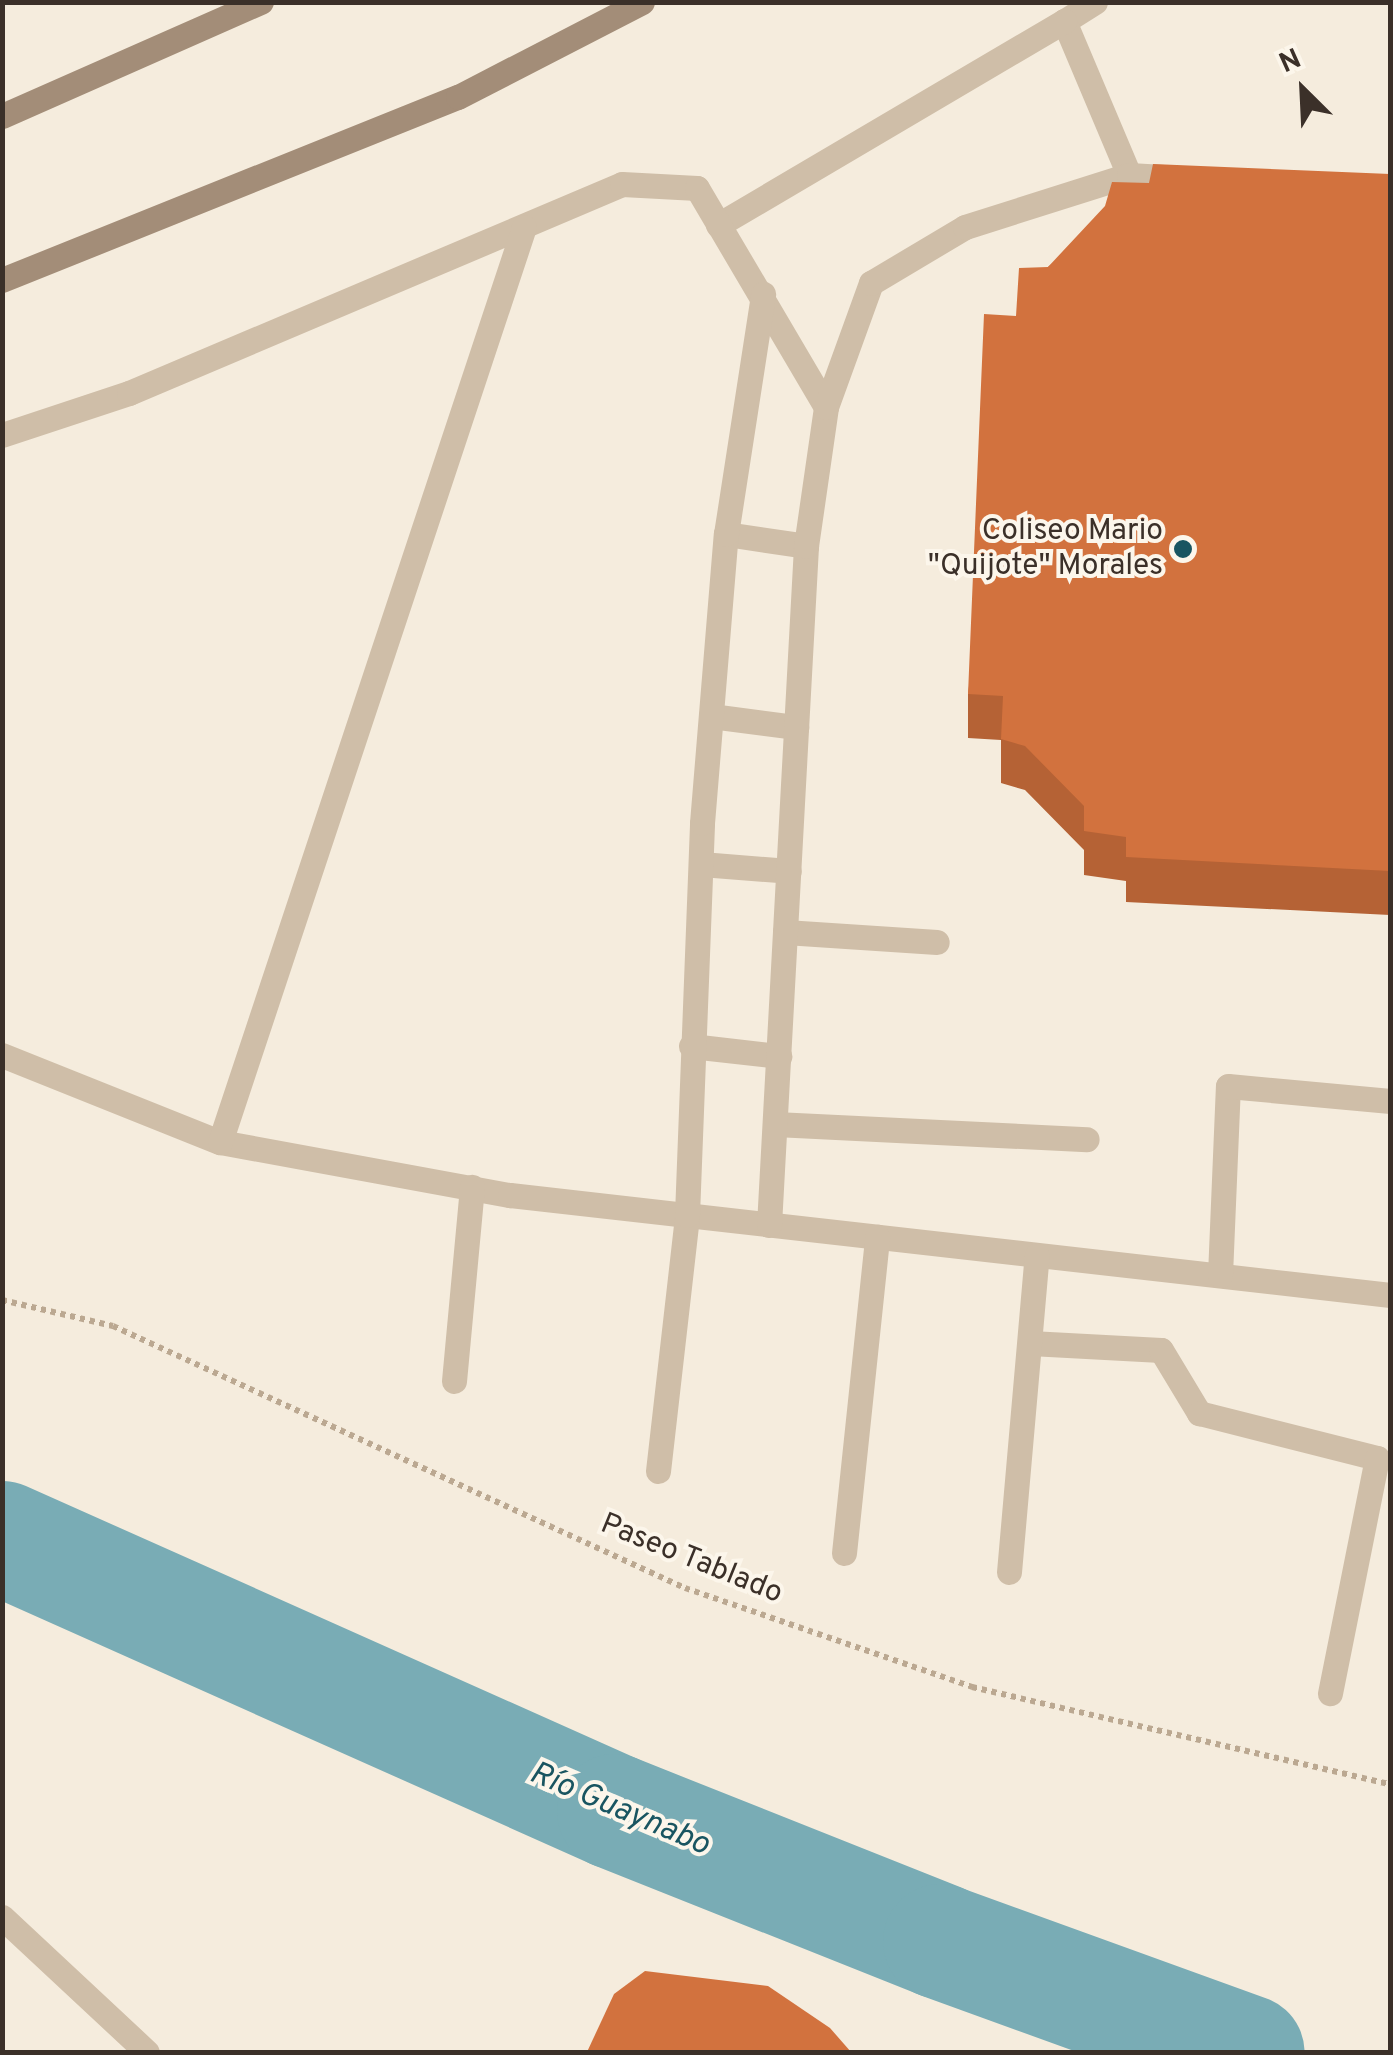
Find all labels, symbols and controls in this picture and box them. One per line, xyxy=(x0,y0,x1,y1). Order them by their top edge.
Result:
north arrow xyxy=(1253,40,1353,140)
text: N xyxy=(1274,42,1307,83)
place label: Coliseo Mario "Quijote" Morales xyxy=(928,514,1163,584)
marker: Coliseo Mario "Quijote" Morales xyxy=(1172,538,1194,560)
street label: Paseo Tablado xyxy=(594,1507,788,1613)
water label: Río Guaynabo xyxy=(523,1755,715,1865)

